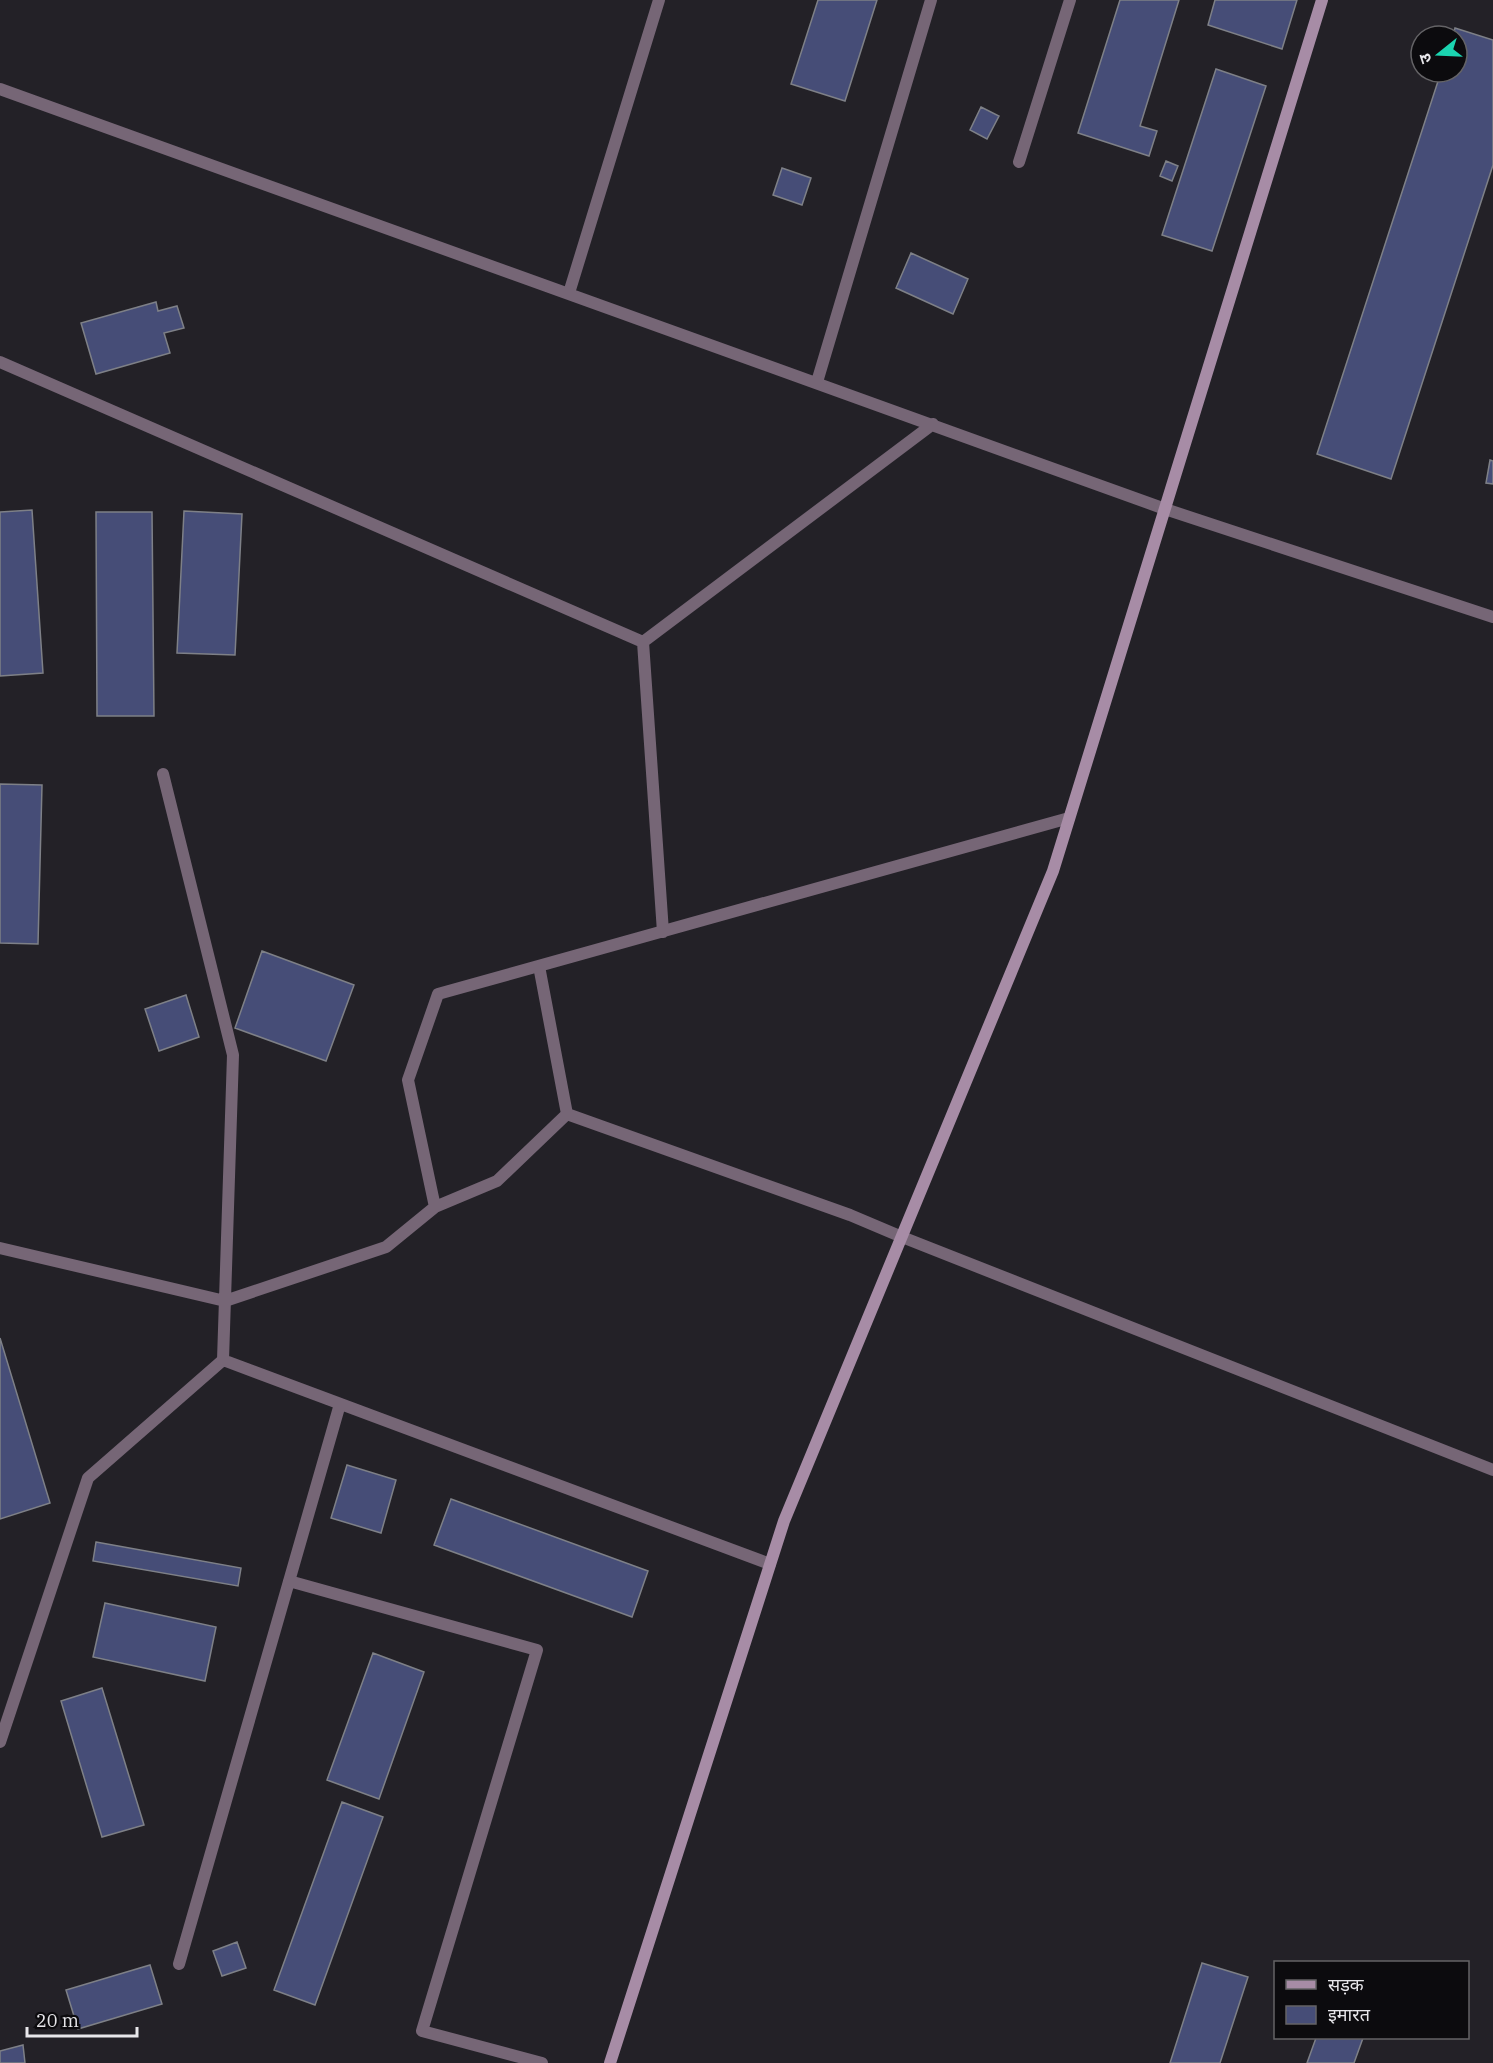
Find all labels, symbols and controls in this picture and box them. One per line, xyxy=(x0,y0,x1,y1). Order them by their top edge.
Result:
north arrow xyxy=(1409,24,1469,84)
text: उ xyxy=(1414,50,1436,66)
legend xyxy=(1274,1961,1469,2039)
text: सड़क xyxy=(1328,1973,1365,1996)
scale bar xyxy=(27,2000,136,2038)
text: इमारत xyxy=(1328,2003,1371,2026)
text: 20 m xyxy=(36,2009,79,2032)

